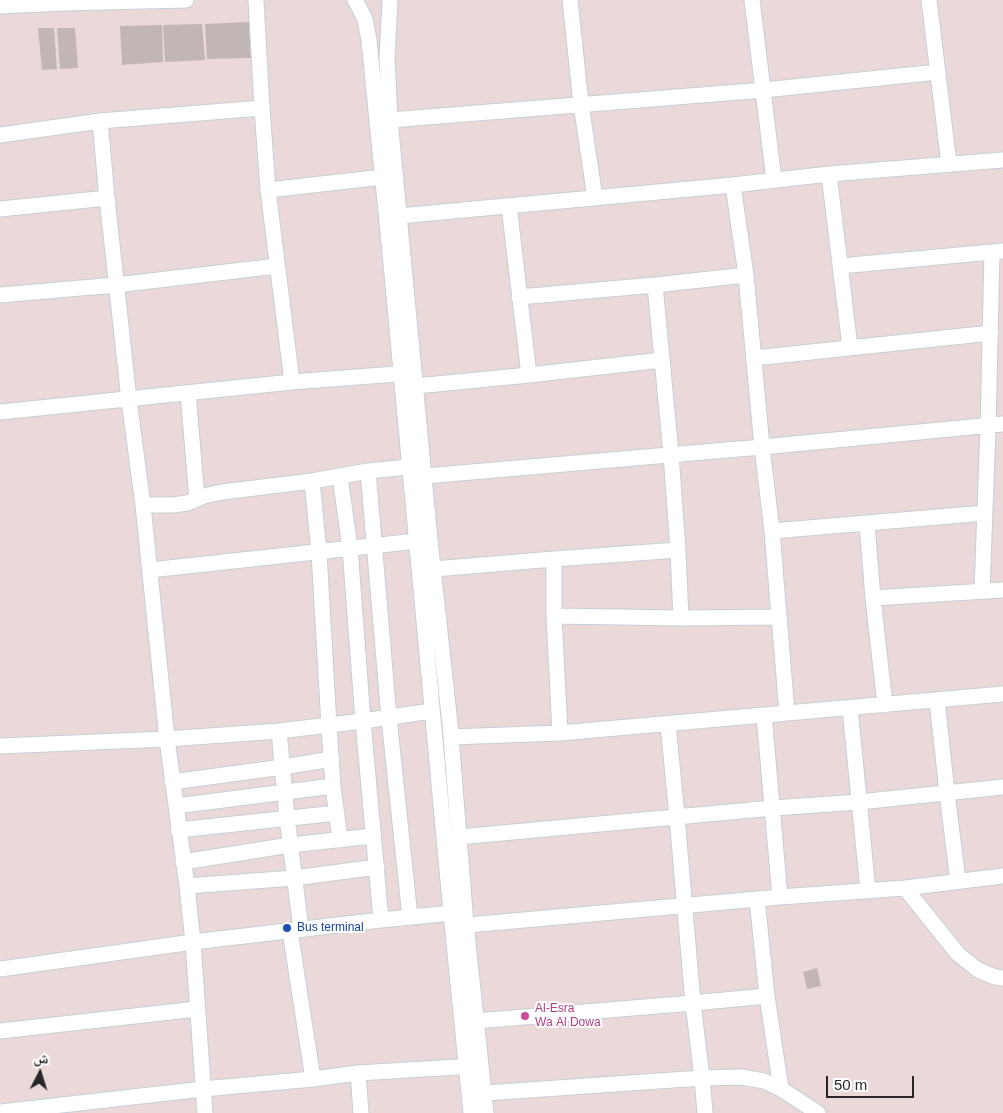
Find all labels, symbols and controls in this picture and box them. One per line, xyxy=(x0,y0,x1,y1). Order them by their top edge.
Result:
place label: Bus terminal xyxy=(297,921,364,935)
marker: Bus terminal xyxy=(281,922,293,934)
place label: Al-Esra Wa Al Dowa xyxy=(535,1002,601,1030)
marker: Al-Esra Wa Al Dowa xyxy=(519,1010,531,1022)
north arrow xyxy=(15,1048,65,1098)
text: ش xyxy=(33,1049,49,1067)
scale bar xyxy=(828,1066,916,1098)
text: 50 m xyxy=(834,1076,867,1093)

